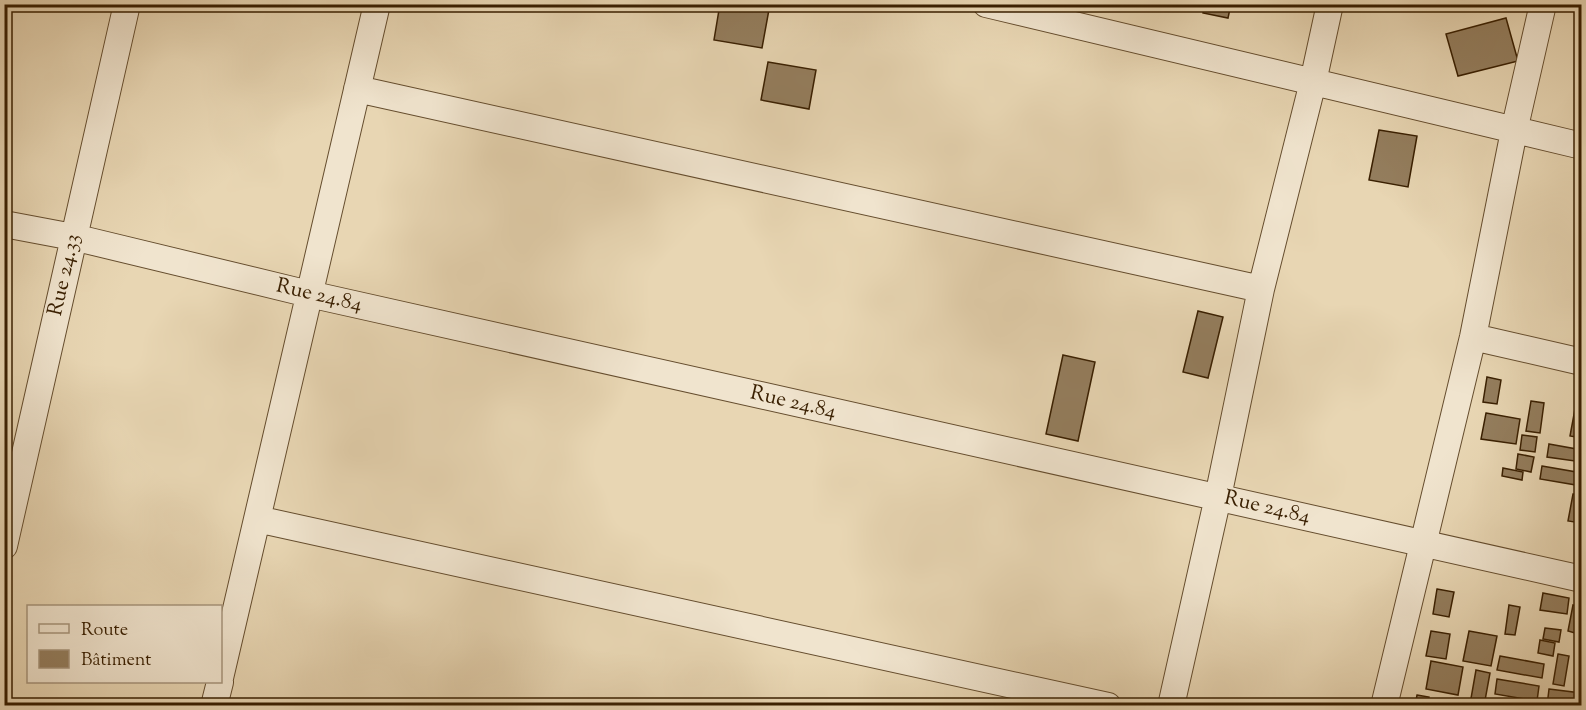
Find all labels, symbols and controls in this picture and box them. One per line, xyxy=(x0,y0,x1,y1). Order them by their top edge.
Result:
street label: Rue 24.33 xyxy=(41,231,89,319)
street label: Rue 24.84 xyxy=(273,272,365,320)
street label: Rue 24.84 xyxy=(747,379,839,427)
street label: Rue 24.84 xyxy=(1221,484,1313,532)
legend xyxy=(27,605,222,683)
text: Route xyxy=(81,618,128,644)
text: Bâtiment xyxy=(81,648,151,674)

